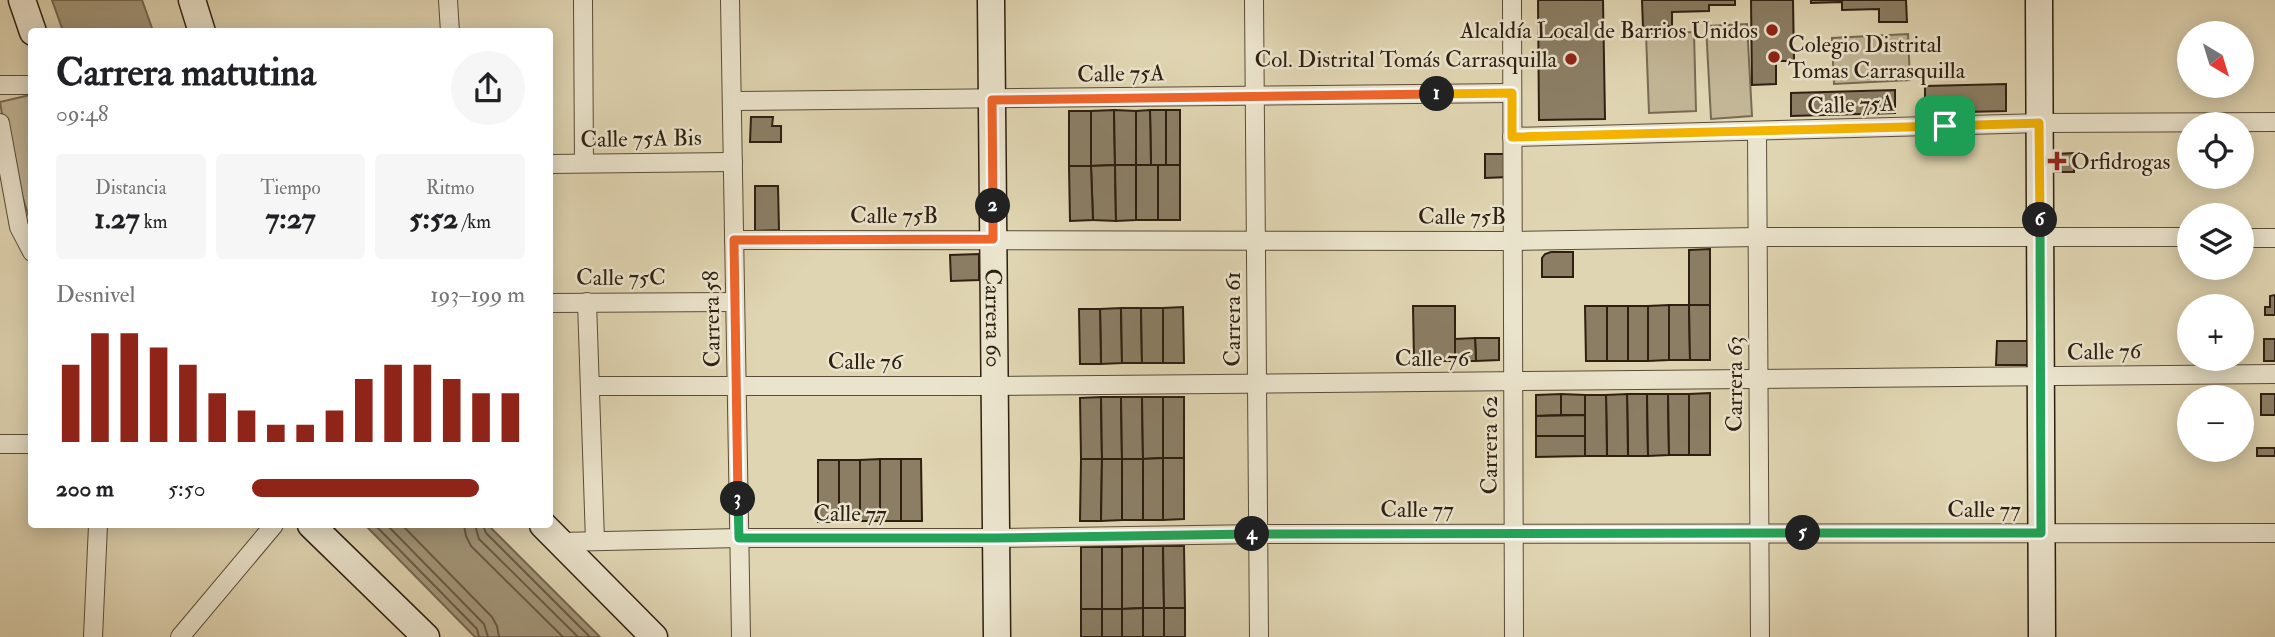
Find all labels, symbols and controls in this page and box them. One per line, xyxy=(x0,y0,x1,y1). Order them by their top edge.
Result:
place label: Alcaldía Local de Barrios Unidos xyxy=(1459,16,1758,45)
north arrow xyxy=(2177,21,2254,98)
map controls xyxy=(2177,21,2254,462)
marker: Alcaldía Local de Barrios Unidos xyxy=(1764,22,1780,38)
place label: Colegio Distrital Tomas Carrasquilla xyxy=(1788,30,1966,85)
place label: Col. Distrital Tomás Carrasquilla xyxy=(1254,45,1558,74)
text: Carrera matutina xyxy=(56,49,316,97)
marker: Colegio Distrital Tomas Carrasquilla xyxy=(1766,49,1782,65)
button: share xyxy=(451,51,525,125)
marker: Col. Distrital Tomás Carrasquilla xyxy=(1563,51,1579,67)
street label: Calle 75A xyxy=(1077,58,1165,89)
pin: 1 xyxy=(1420,76,1454,112)
text: 1 xyxy=(1433,81,1440,105)
street label: Calle 75A xyxy=(1807,88,1896,121)
pin xyxy=(1915,96,1975,156)
text: 09:48 xyxy=(56,99,108,128)
icon: arrive xyxy=(1926,107,1964,145)
button: locate xyxy=(2177,112,2254,189)
street label: Calle 75A Bis xyxy=(580,123,702,154)
place label: Orfidrogas xyxy=(2071,147,2171,176)
marker: Orfidrogas xyxy=(2049,153,2065,169)
text: Distancia xyxy=(95,176,166,200)
text: Tiempo xyxy=(260,176,321,200)
text: Ritmo xyxy=(426,176,474,200)
pin: 2 xyxy=(976,188,1010,224)
text: 2 xyxy=(988,193,997,217)
text: 1.27 xyxy=(94,200,140,237)
text: 7:27 xyxy=(265,200,316,237)
text: 5:52 xyxy=(409,200,458,237)
street label: Calle 75B xyxy=(850,201,938,230)
street label: Calle 75B xyxy=(1418,202,1506,231)
pin: 6 xyxy=(2022,202,2058,238)
button: layers xyxy=(2177,203,2254,280)
text: 6 xyxy=(2035,207,2044,231)
text: km xyxy=(140,210,167,234)
text: /km xyxy=(458,210,491,234)
street label: Calle 75C xyxy=(576,263,666,292)
street label: Carrera 60 xyxy=(979,268,1008,368)
street label: Carrera 58 xyxy=(696,270,727,368)
street label: Carrera 61 xyxy=(1218,271,1247,367)
text: Desnivel xyxy=(56,280,135,309)
text: 193–199 m xyxy=(430,280,525,309)
button: + xyxy=(2177,294,2254,371)
street label: Carrera 63 xyxy=(1720,336,1749,432)
street label: Calle 76 xyxy=(2067,336,2143,367)
street label: Calle 76 xyxy=(1395,344,1471,373)
street label: Calle 76 xyxy=(828,347,904,376)
button: − xyxy=(2177,385,2254,462)
street label: Carrera 62 xyxy=(1475,396,1504,495)
text: 200 m xyxy=(56,474,114,503)
text: 5:50 xyxy=(168,474,206,503)
pin: 3 xyxy=(720,482,756,516)
text: 3 xyxy=(734,486,741,510)
street label: Calle 77 xyxy=(1380,495,1454,524)
street label: Calle 77 xyxy=(1947,495,2021,524)
street label: Calle 77 xyxy=(813,499,887,528)
pin: 4 xyxy=(1234,516,1270,552)
pin: 5 xyxy=(1786,516,1820,550)
text: 5 xyxy=(1798,520,1807,544)
text: 4 xyxy=(1246,521,1257,545)

